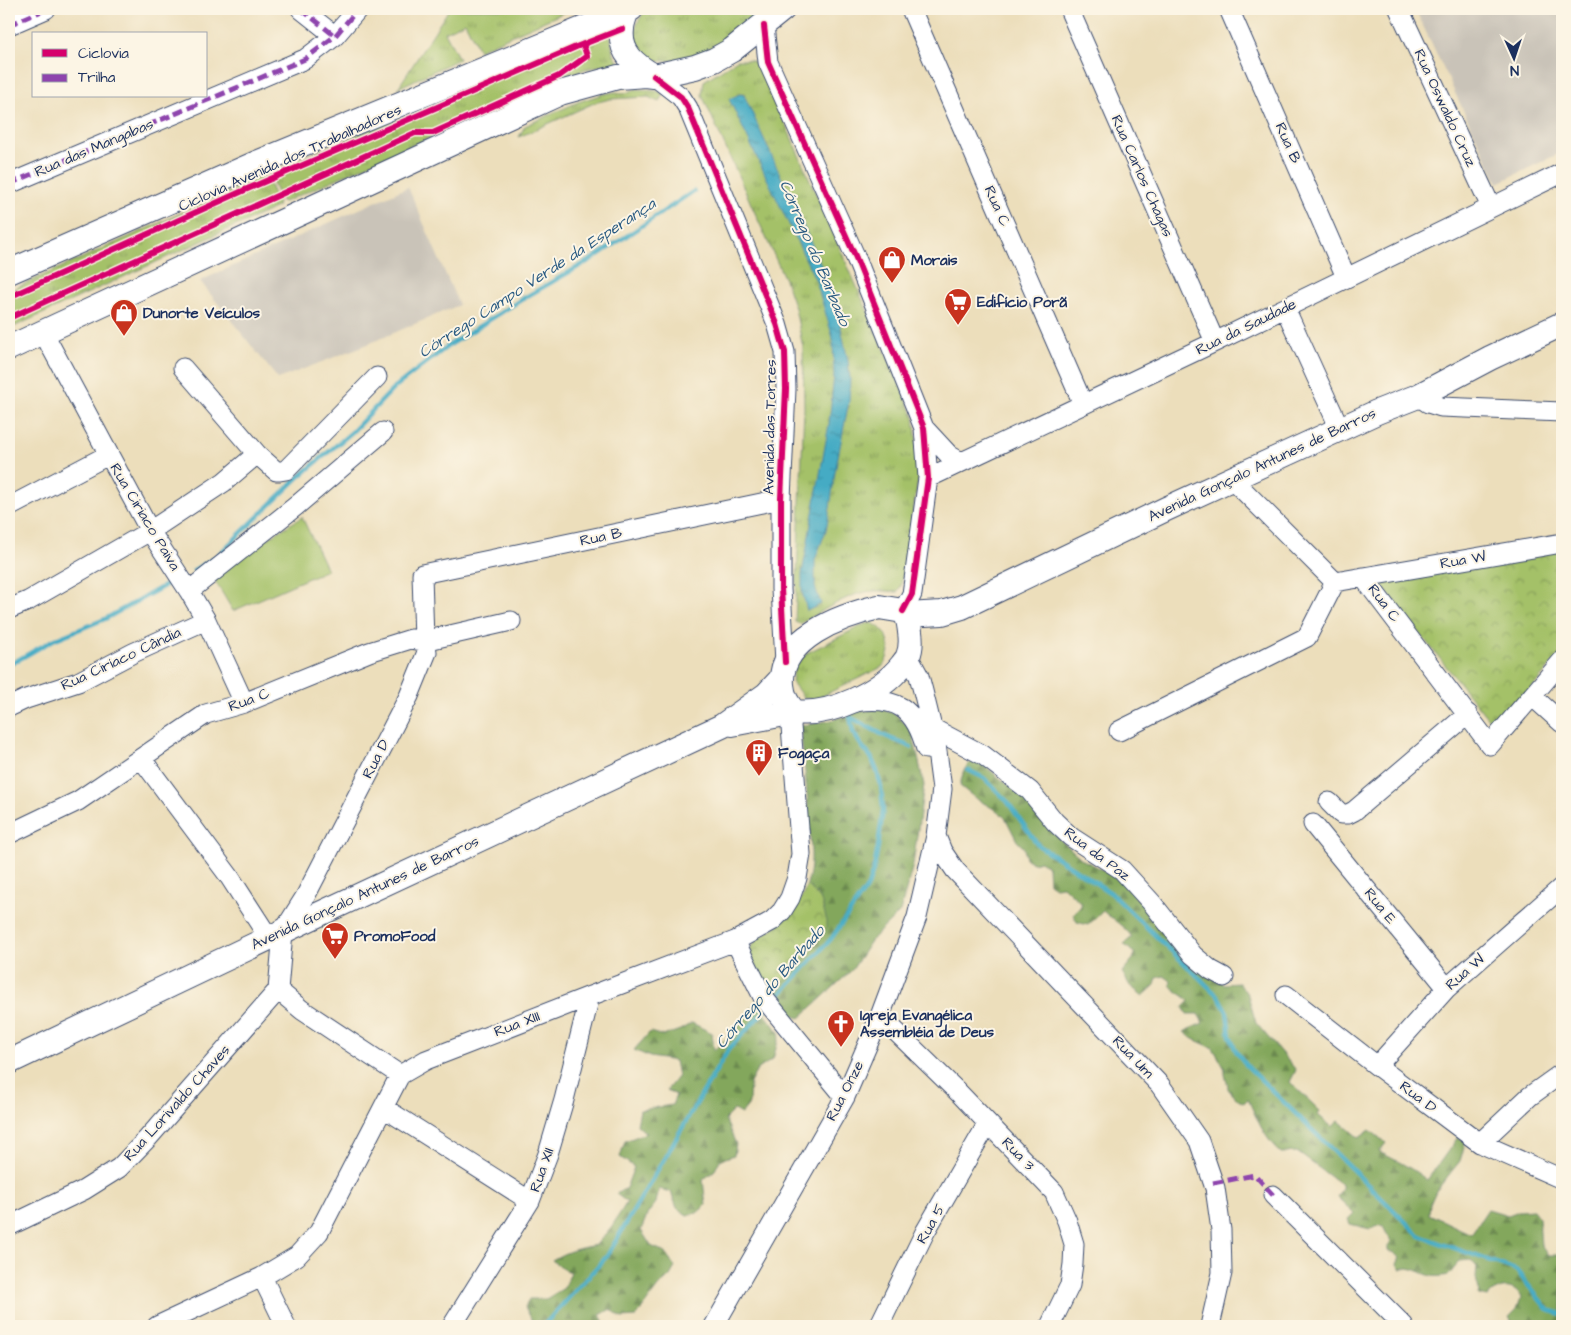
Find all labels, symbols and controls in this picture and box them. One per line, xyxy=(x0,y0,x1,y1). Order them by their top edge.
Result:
legend xyxy=(32,32,208,98)
north arrow xyxy=(1488,32,1538,82)
text: Ciclovia xyxy=(78,43,129,64)
street label: Rua Oswaldo Cruz xyxy=(1408,46,1482,171)
text: N xyxy=(1510,60,1520,80)
text: Trilha xyxy=(78,67,116,88)
street label: Ciclovia Avenida dos Trabalhadores xyxy=(175,99,405,217)
street label: Rua Carlos Chagas xyxy=(1105,112,1179,241)
street label: Rua das Mangabas xyxy=(31,113,158,183)
street label: Rua B xyxy=(1270,119,1306,167)
water label: Córrego do Barbado xyxy=(773,177,856,331)
street label: Rua C xyxy=(979,182,1015,230)
water label: Córrego Campo Verde da Esperança xyxy=(414,193,661,364)
shop icon: Morais xyxy=(877,245,907,284)
place label: Morais xyxy=(911,250,958,271)
supermarket icon: Edifício Porã xyxy=(943,287,973,326)
place label: Edifício Porã xyxy=(977,292,1068,313)
street label: Rua da Saudade xyxy=(1192,294,1300,360)
shop icon: Dunorte Veículos xyxy=(109,298,139,337)
place label: Dunorte Veículos xyxy=(143,303,260,324)
street label: Avenida das Torres xyxy=(758,359,782,495)
street label: Avenida Gonçalo Antunes de Barros xyxy=(1145,403,1380,527)
street label: Rua Ciriaco Paiva xyxy=(105,459,186,575)
street label: Rua B xyxy=(578,522,624,552)
street label: Rua W xyxy=(1438,546,1488,574)
street label: Rua C xyxy=(1363,580,1405,627)
street label: Rua Ciríaco Cândia xyxy=(58,622,185,696)
street label: Rua C xyxy=(225,683,273,717)
street label: Rua D xyxy=(357,735,395,782)
building icon: Fogaça xyxy=(744,738,774,777)
place label: Fogaça xyxy=(778,743,830,766)
street label: Rua da Paz xyxy=(1060,822,1135,886)
street label: Avenida Gonçalo Antunes de Barros xyxy=(248,831,483,955)
street label: Rua E xyxy=(1359,884,1401,929)
water label: Córrego do Barbado xyxy=(710,920,831,1054)
supermarket icon: PromoFood xyxy=(320,921,350,960)
place label: PromoFood xyxy=(354,926,436,947)
street label: Rua W xyxy=(1441,949,1489,995)
place label: Igreja Evangélica Assembléia de Deus xyxy=(860,1005,995,1043)
street label: Rua XIII xyxy=(491,1006,543,1042)
church icon: Igreja Evangélica Assembléia de Deus xyxy=(826,1009,856,1048)
street label: Rua Um xyxy=(1107,1031,1159,1083)
street label: Rua Lorivaldo Chaves xyxy=(119,1040,235,1166)
street label: Rua Onze xyxy=(821,1057,869,1125)
street label: Rua D xyxy=(1395,1076,1441,1118)
street label: Rua 3 xyxy=(997,1132,1040,1176)
street label: Rua XII xyxy=(525,1145,559,1195)
street label: Rua 5 xyxy=(911,1200,951,1248)

